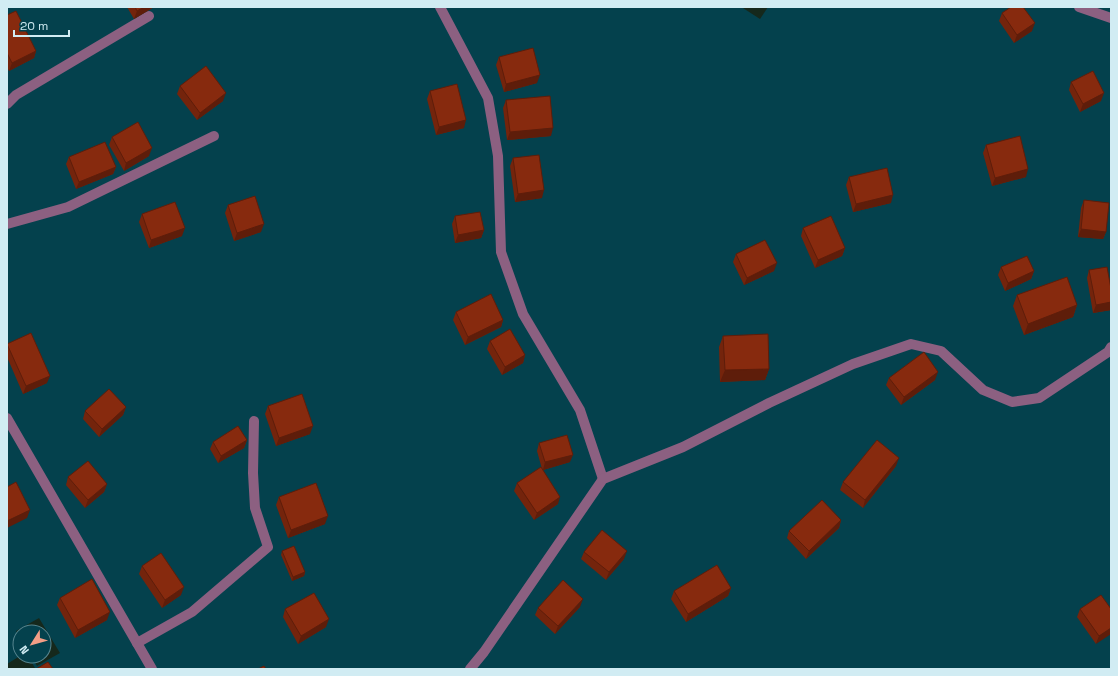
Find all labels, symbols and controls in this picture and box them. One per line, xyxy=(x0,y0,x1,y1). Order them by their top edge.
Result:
scale bar xyxy=(14,12,69,38)
text: 20 m xyxy=(20,18,48,34)
north arrow xyxy=(12,624,52,664)
text: N xyxy=(16,643,32,657)

